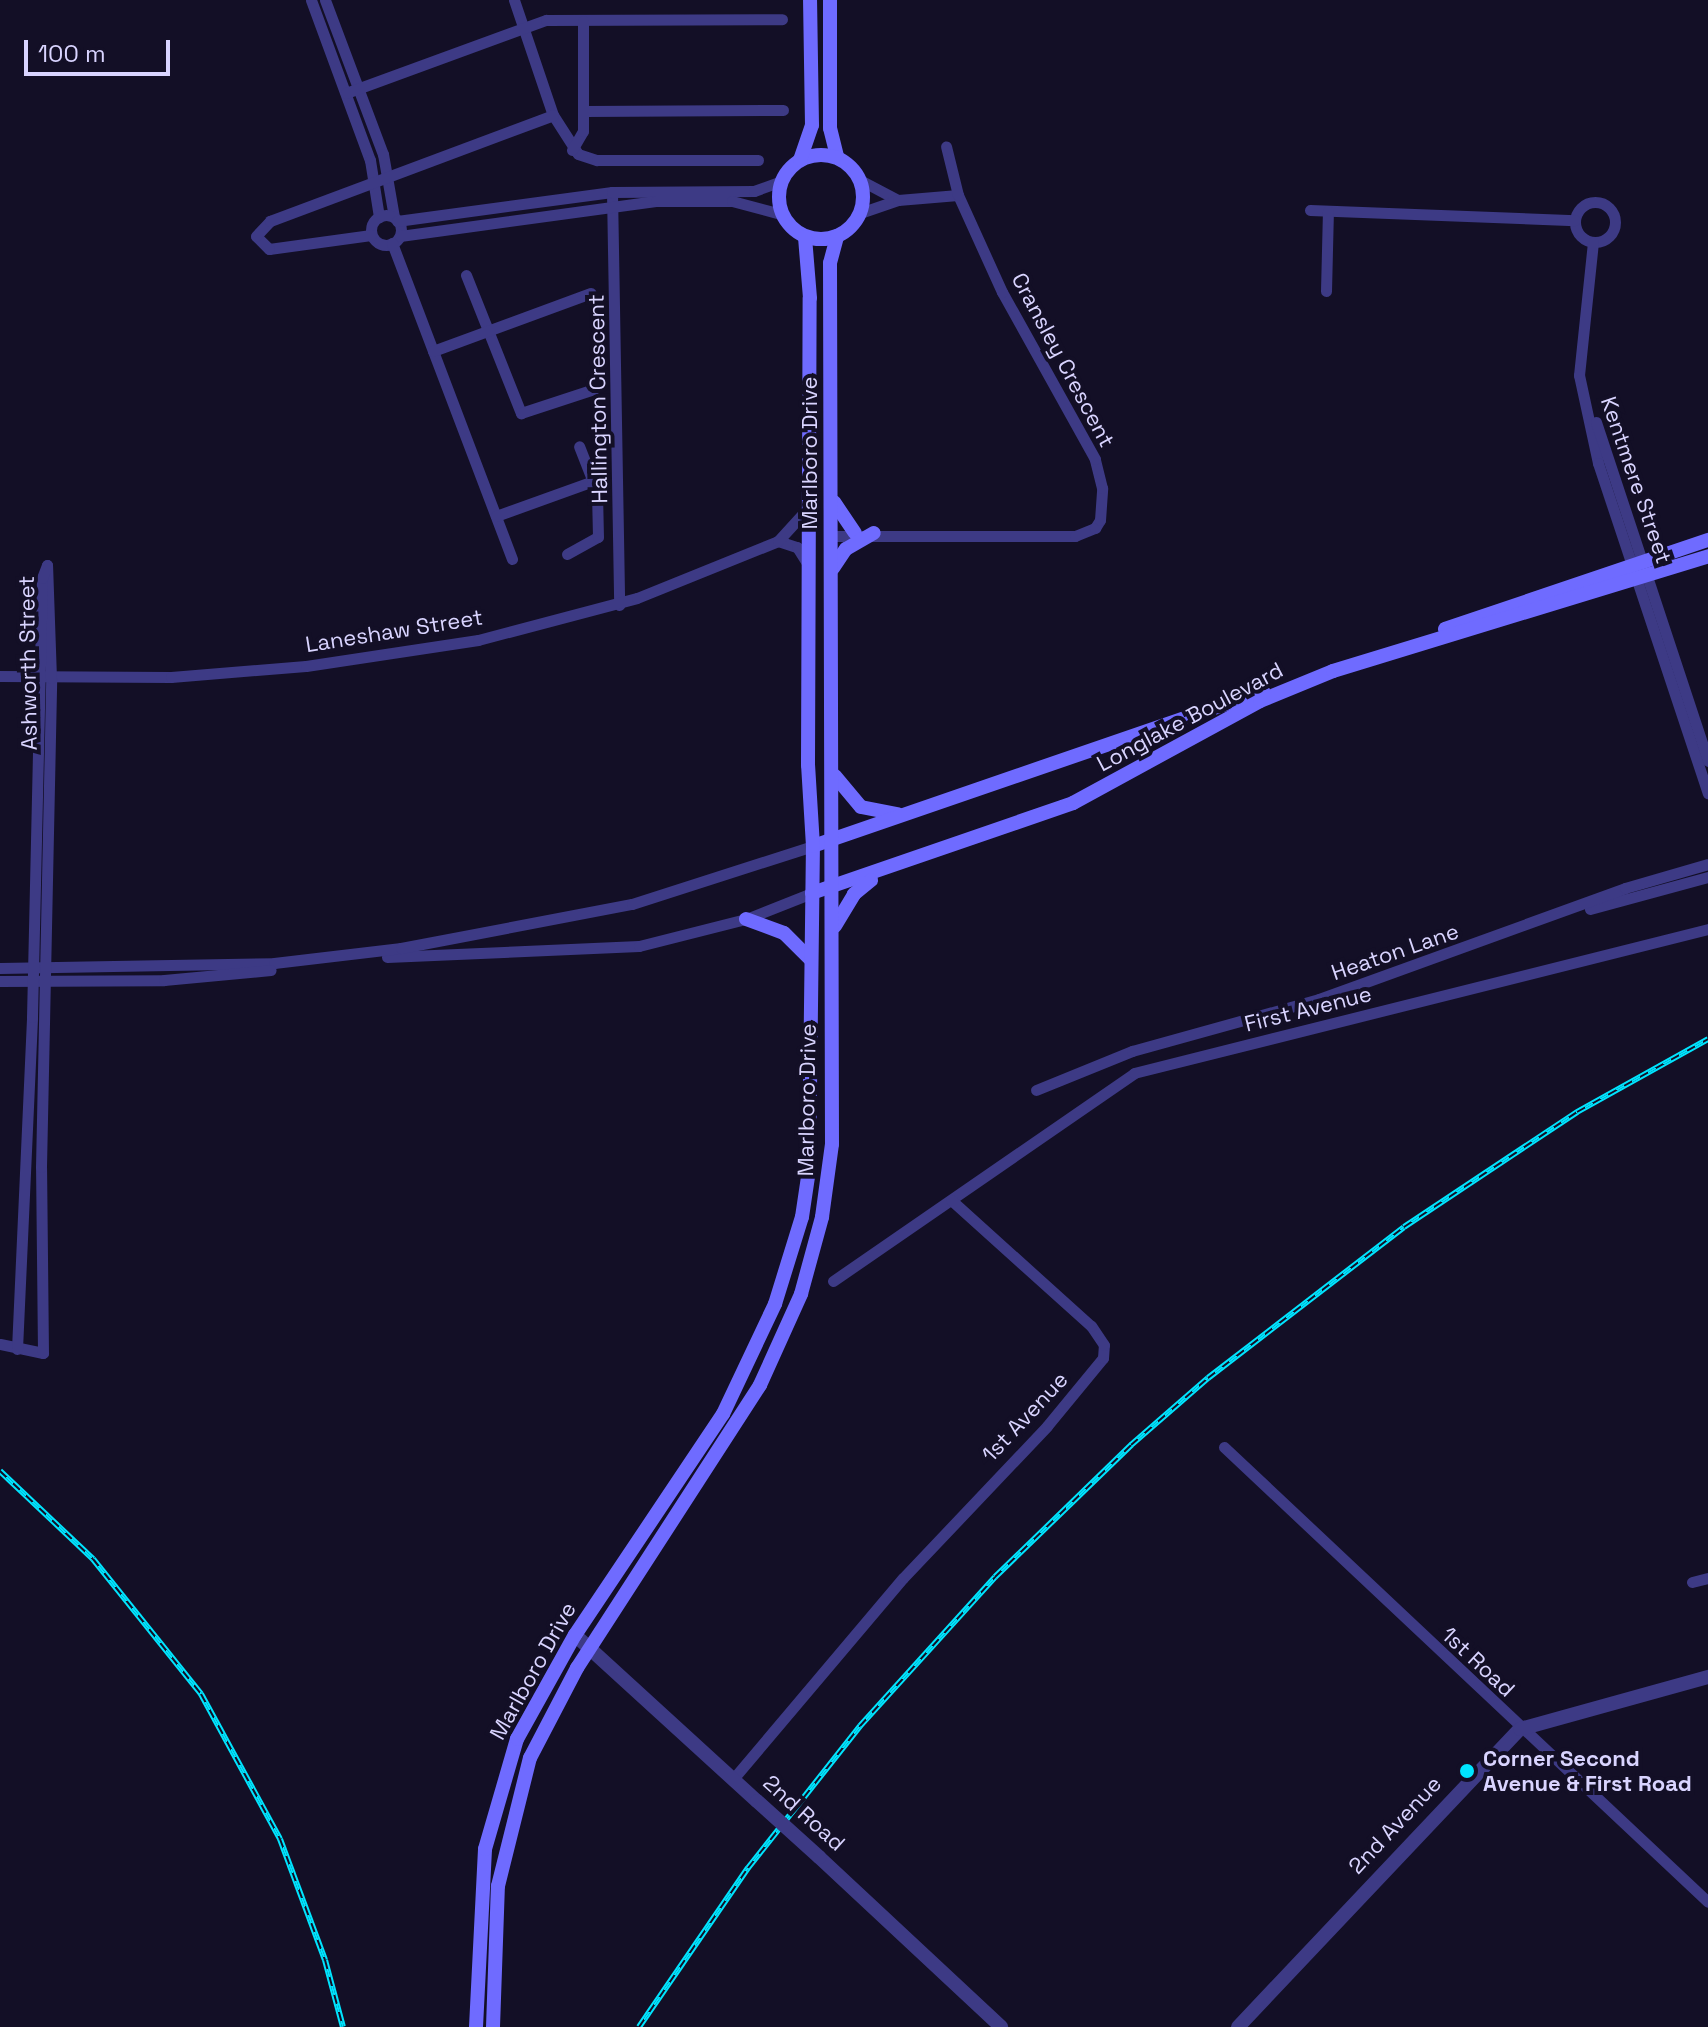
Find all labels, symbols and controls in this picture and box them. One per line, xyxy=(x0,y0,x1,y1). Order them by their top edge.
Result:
scale bar xyxy=(28,24,174,74)
text: 100 m xyxy=(38,38,106,69)
street label: Cransley Crescent xyxy=(1006,268,1120,452)
street label: Hallington Crescent xyxy=(583,294,613,504)
street label: Marlboro Drive xyxy=(797,377,823,529)
street label: Kentmere Street xyxy=(1595,393,1677,567)
street label: Ashworth Street xyxy=(13,575,43,751)
street label: Laneshaw Street xyxy=(303,604,485,658)
street label: Longlake Boulevard xyxy=(1092,657,1288,777)
street label: Heaton Lane xyxy=(1328,918,1462,986)
street label: First Avenue xyxy=(1242,980,1374,1038)
street label: Marlboro Drive xyxy=(792,1023,822,1177)
street label: 1st Avenue xyxy=(976,1366,1074,1468)
street label: Marlboro Drive xyxy=(484,1598,582,1744)
street label: 1st Road xyxy=(1436,1622,1520,1702)
place label: Corner Second Avenue & First Road xyxy=(1483,1745,1692,1796)
marker: Corner Second Avenue & First Road xyxy=(1458,1762,1476,1780)
street label: 2nd Road xyxy=(758,1770,850,1856)
street label: 2nd Avenue xyxy=(1343,1771,1447,1879)

